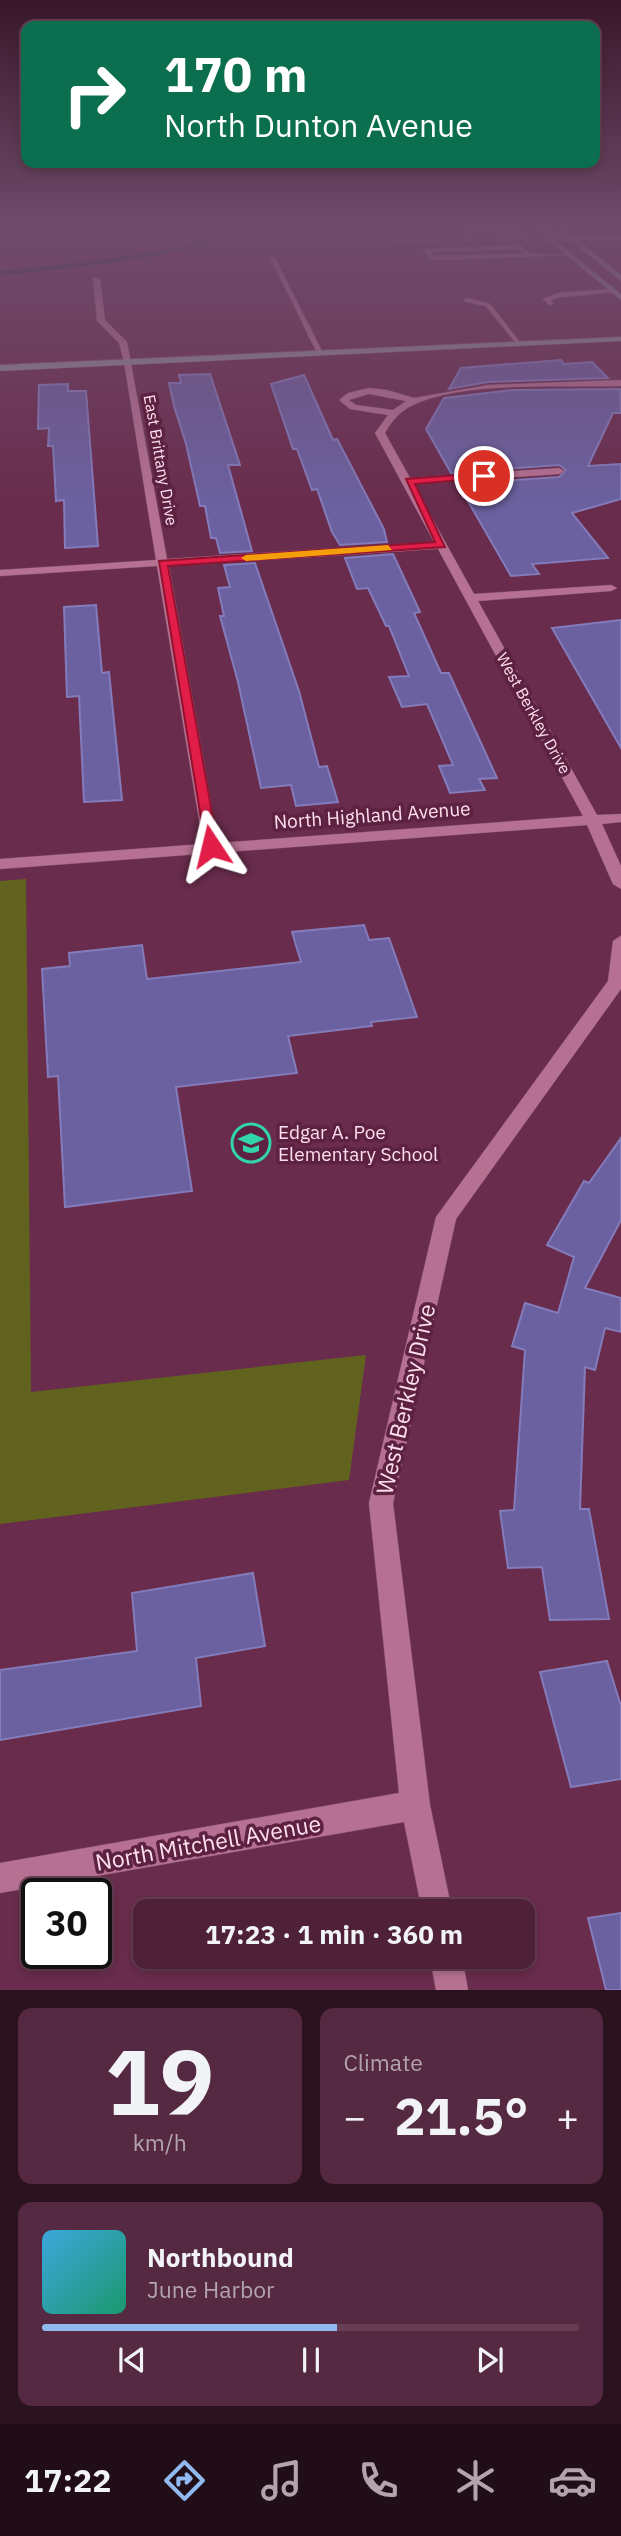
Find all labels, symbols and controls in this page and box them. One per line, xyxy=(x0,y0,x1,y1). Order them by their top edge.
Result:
text: 170 m xyxy=(164,42,308,105)
icon: right xyxy=(49,49,140,140)
text: North Dunton Avenue xyxy=(164,104,473,146)
street label: East Brittany Drive xyxy=(140,393,182,527)
pin xyxy=(454,446,514,506)
icon: arrive xyxy=(465,457,503,495)
street label: West Berkley Drive xyxy=(492,649,576,777)
street label: North Highland Avenue xyxy=(273,796,471,834)
position arrow xyxy=(174,809,248,883)
place label: Edgar A. Poe Elementary School xyxy=(278,1120,438,1166)
school or university icon: Edgar A. Poe Elementary School xyxy=(230,1122,272,1164)
street label: West Berkley Drive xyxy=(368,1301,442,1497)
street label: North Mitchell Avenue xyxy=(93,1807,323,1877)
speed limit sign: 30 xyxy=(21,1878,112,1969)
text: 17:23 · 1 min · 360 m xyxy=(205,1917,463,1951)
text: 19 xyxy=(105,2022,214,2140)
text: Climate xyxy=(344,2047,423,2077)
text: 21.5° xyxy=(394,2082,528,2149)
text: − xyxy=(344,2092,366,2141)
text: + xyxy=(556,2092,579,2141)
text: km/h xyxy=(133,2127,187,2157)
text: Northbound xyxy=(147,2240,294,2274)
text: June Harbor xyxy=(147,2274,275,2304)
icon: previous xyxy=(113,2341,151,2379)
icon: pause xyxy=(292,2341,330,2379)
icon: next xyxy=(471,2341,509,2379)
icon: directions xyxy=(160,2456,209,2505)
icon: music xyxy=(257,2456,306,2505)
icon: phone xyxy=(354,2456,403,2505)
icon: climate xyxy=(451,2456,500,2505)
icon: car xyxy=(548,2456,597,2505)
text: 17:22 xyxy=(24,2459,111,2501)

